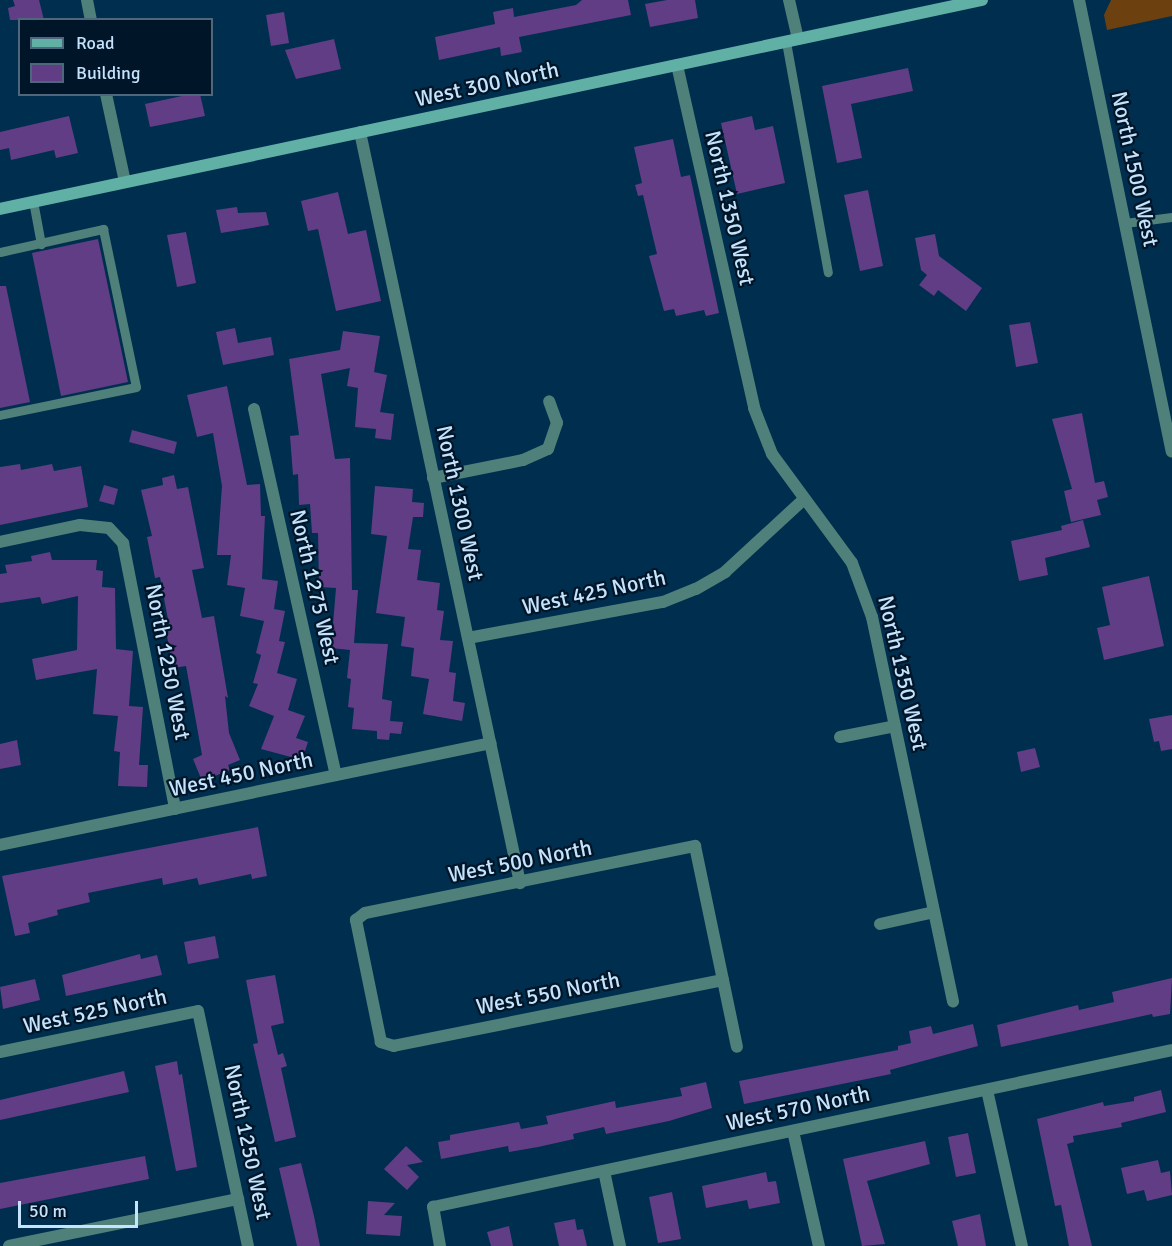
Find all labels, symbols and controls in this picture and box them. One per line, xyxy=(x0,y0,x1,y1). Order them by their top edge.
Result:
legend xyxy=(18,18,213,96)
text: Road xyxy=(76,32,115,54)
street label: West 300 North xyxy=(413,56,561,112)
text: Building xyxy=(76,62,140,84)
street label: North 1500 West xyxy=(1106,89,1164,249)
street label: North 1350 West xyxy=(699,128,761,288)
street label: North 1300 West xyxy=(431,423,489,583)
street label: North 1275 West xyxy=(284,507,346,667)
street label: West 425 North xyxy=(520,564,668,620)
street label: North 1250 West xyxy=(140,582,196,742)
street label: North 1350 West xyxy=(872,593,934,753)
street label: West 450 North xyxy=(167,746,315,802)
street label: West 500 North xyxy=(446,834,594,888)
street label: West 550 North xyxy=(474,966,622,1020)
street label: West 525 North xyxy=(21,983,169,1039)
street label: North 1250 West xyxy=(219,1062,277,1222)
street label: West 570 North xyxy=(724,1080,872,1136)
scale bar xyxy=(21,1189,141,1227)
text: 50 m xyxy=(29,1200,67,1222)

